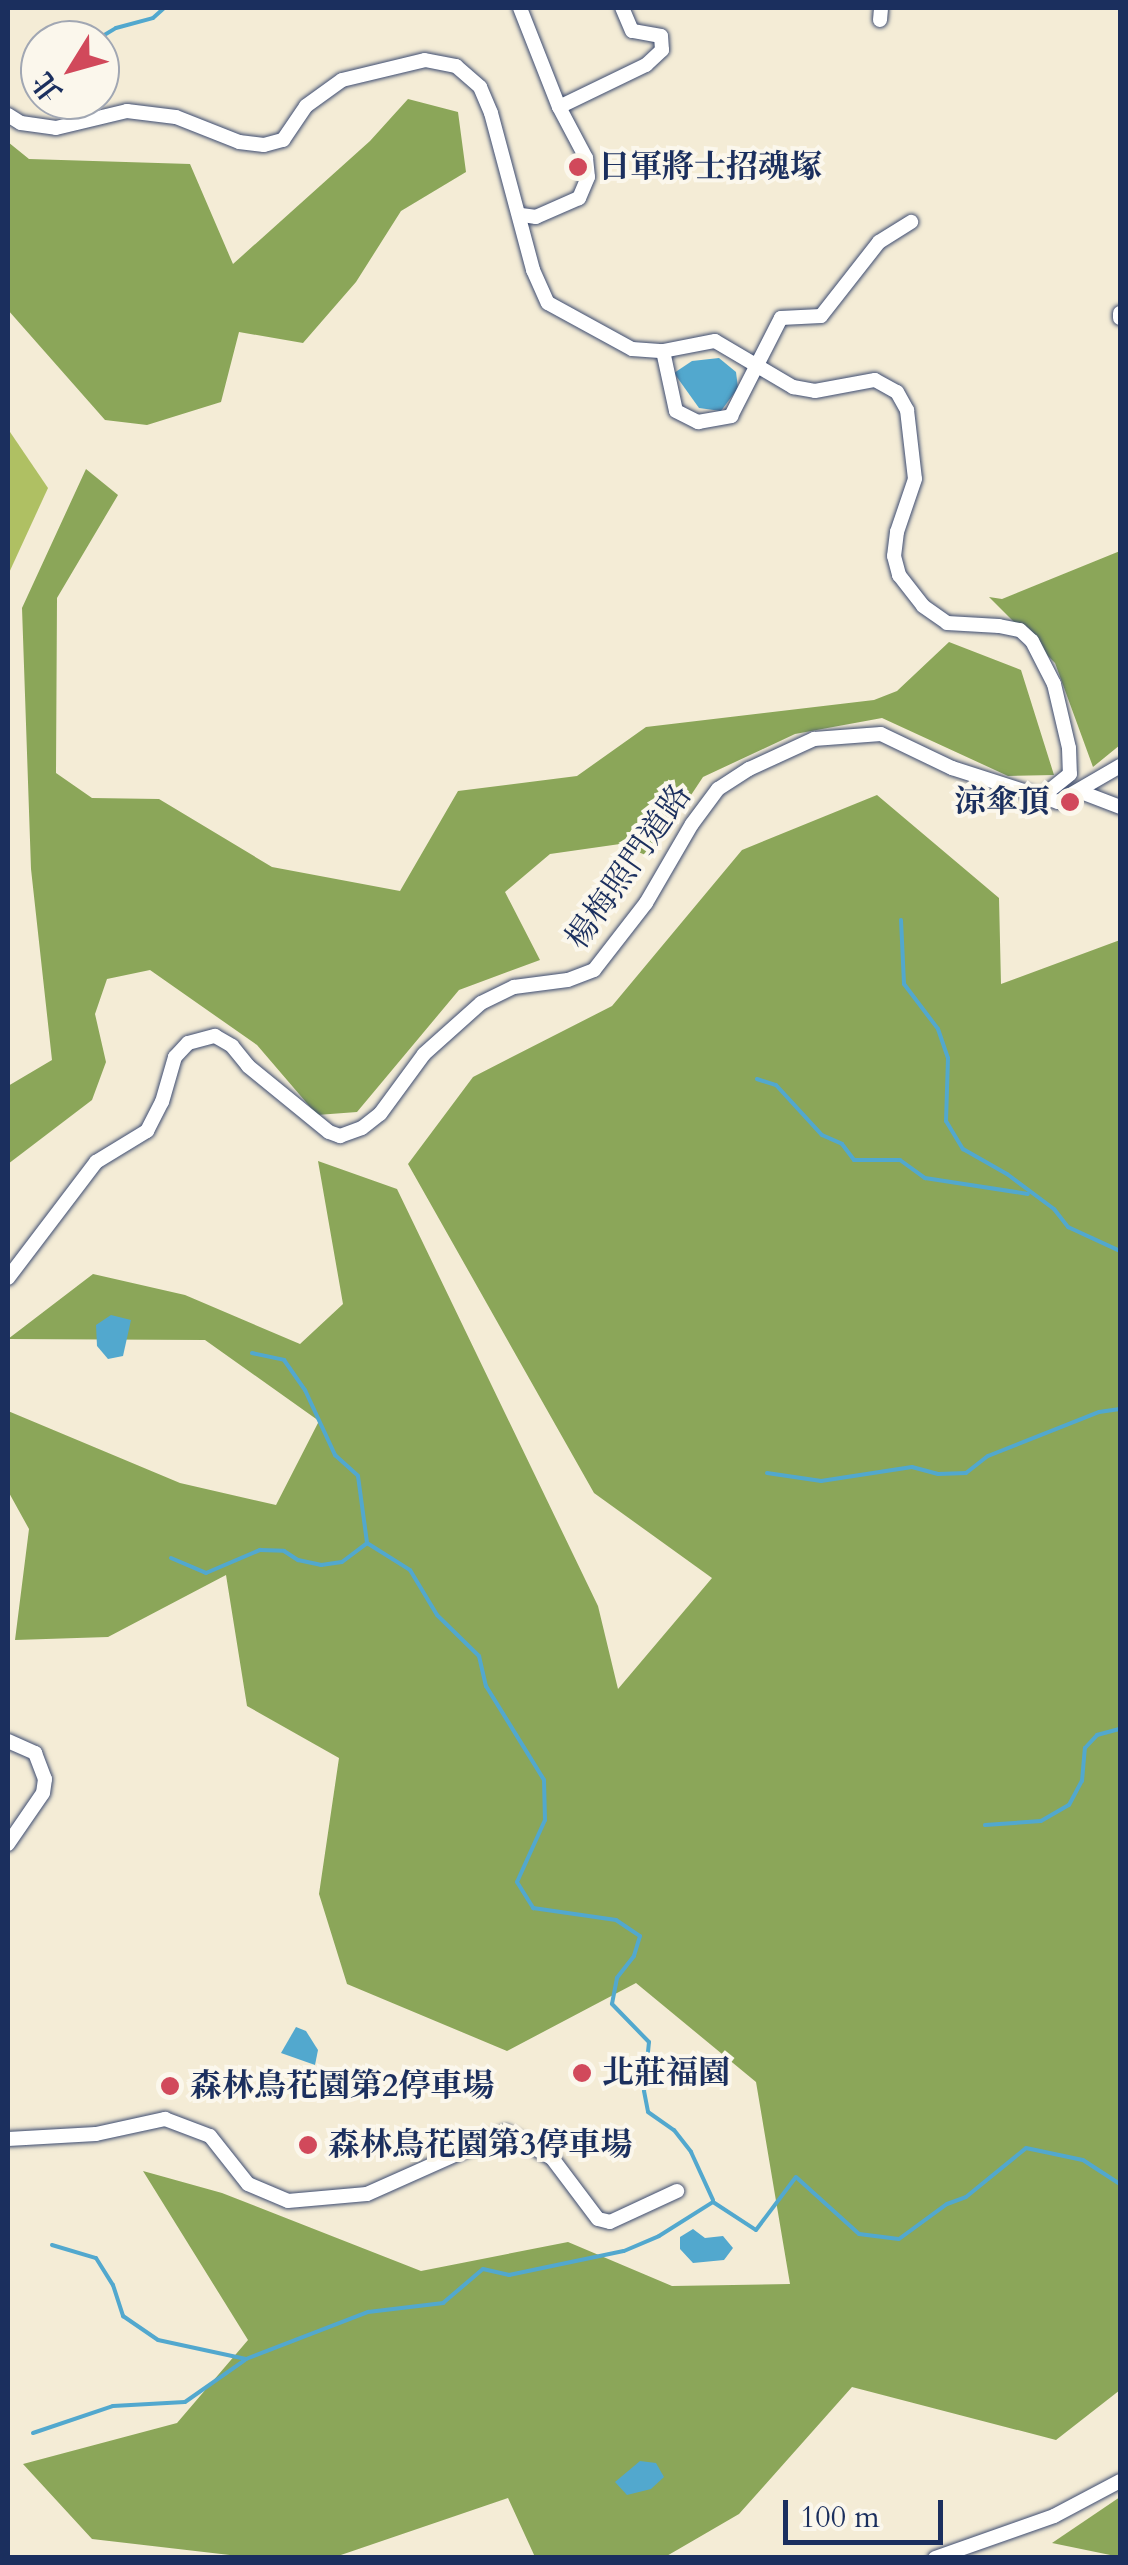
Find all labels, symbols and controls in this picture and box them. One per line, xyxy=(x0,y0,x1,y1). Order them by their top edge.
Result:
north arrow xyxy=(20,20,120,120)
text: 北 xyxy=(24,64,71,109)
place label: 日軍將士招魂塚 xyxy=(598,148,822,186)
marker: 日軍將士招魂塚 xyxy=(567,156,589,178)
street label: 楊梅照門道路 xyxy=(558,777,700,957)
place label: 涼傘頂 xyxy=(954,783,1050,821)
marker: 涼傘頂 xyxy=(1059,791,1081,813)
place label: 北莊福園 xyxy=(602,2054,730,2092)
marker: 北莊福園 xyxy=(571,2062,593,2084)
place label: 森林鳥花園第2停車場 xyxy=(190,2067,494,2105)
marker: 森林鳥花園第2停車場 xyxy=(159,2075,181,2097)
place label: 森林鳥花園第3停車場 xyxy=(328,2126,632,2164)
marker: 森林鳥花園第3停車場 xyxy=(297,2134,319,2156)
scale bar xyxy=(788,2480,948,2542)
text: 100 m xyxy=(800,2497,880,2538)

